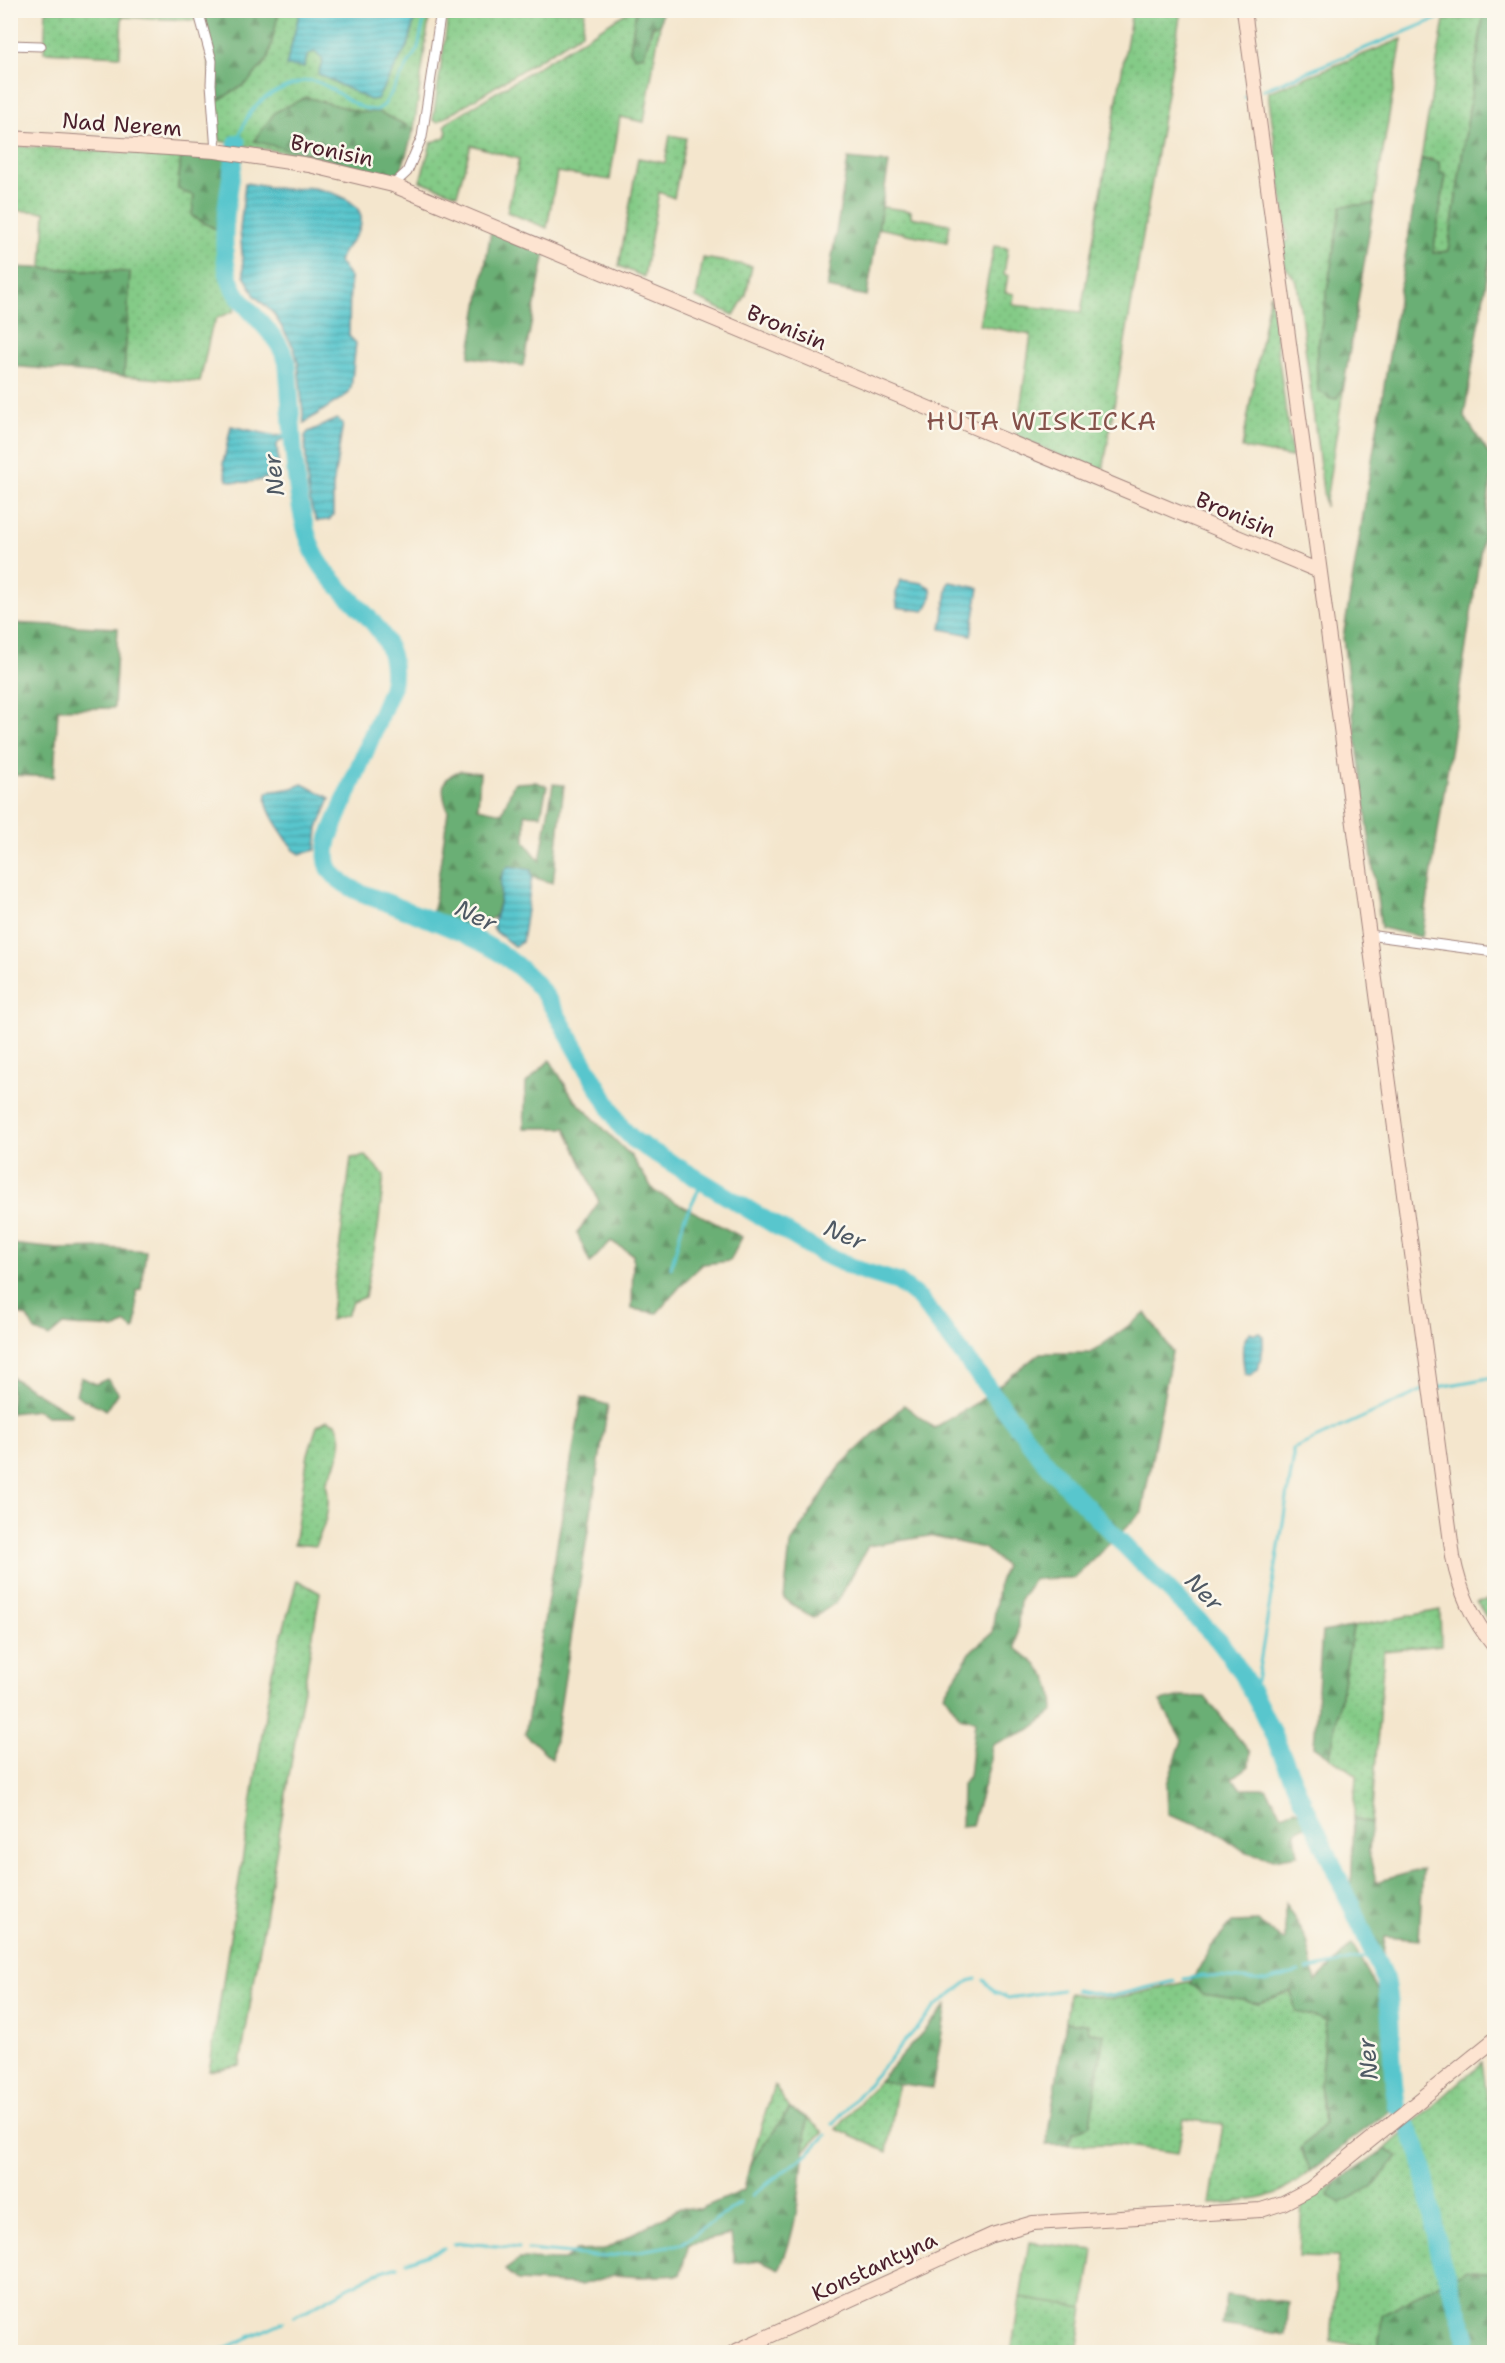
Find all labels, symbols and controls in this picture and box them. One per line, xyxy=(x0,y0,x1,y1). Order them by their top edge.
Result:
street label: Nad Nerem xyxy=(61,106,183,143)
street label: Bronisin xyxy=(288,128,376,173)
street label: Bronisin xyxy=(742,298,831,357)
district label: HUTA WISKICKA xyxy=(926,403,1158,438)
water label: Ner xyxy=(256,451,292,498)
street label: Bronisin xyxy=(1191,485,1280,544)
water label: Ner xyxy=(450,892,503,940)
water label: Ner xyxy=(819,1212,871,1258)
water label: Ner xyxy=(1178,1566,1231,1619)
water label: Ner xyxy=(1350,2036,1386,2082)
street label: Konstantyna xyxy=(807,2225,942,2308)

